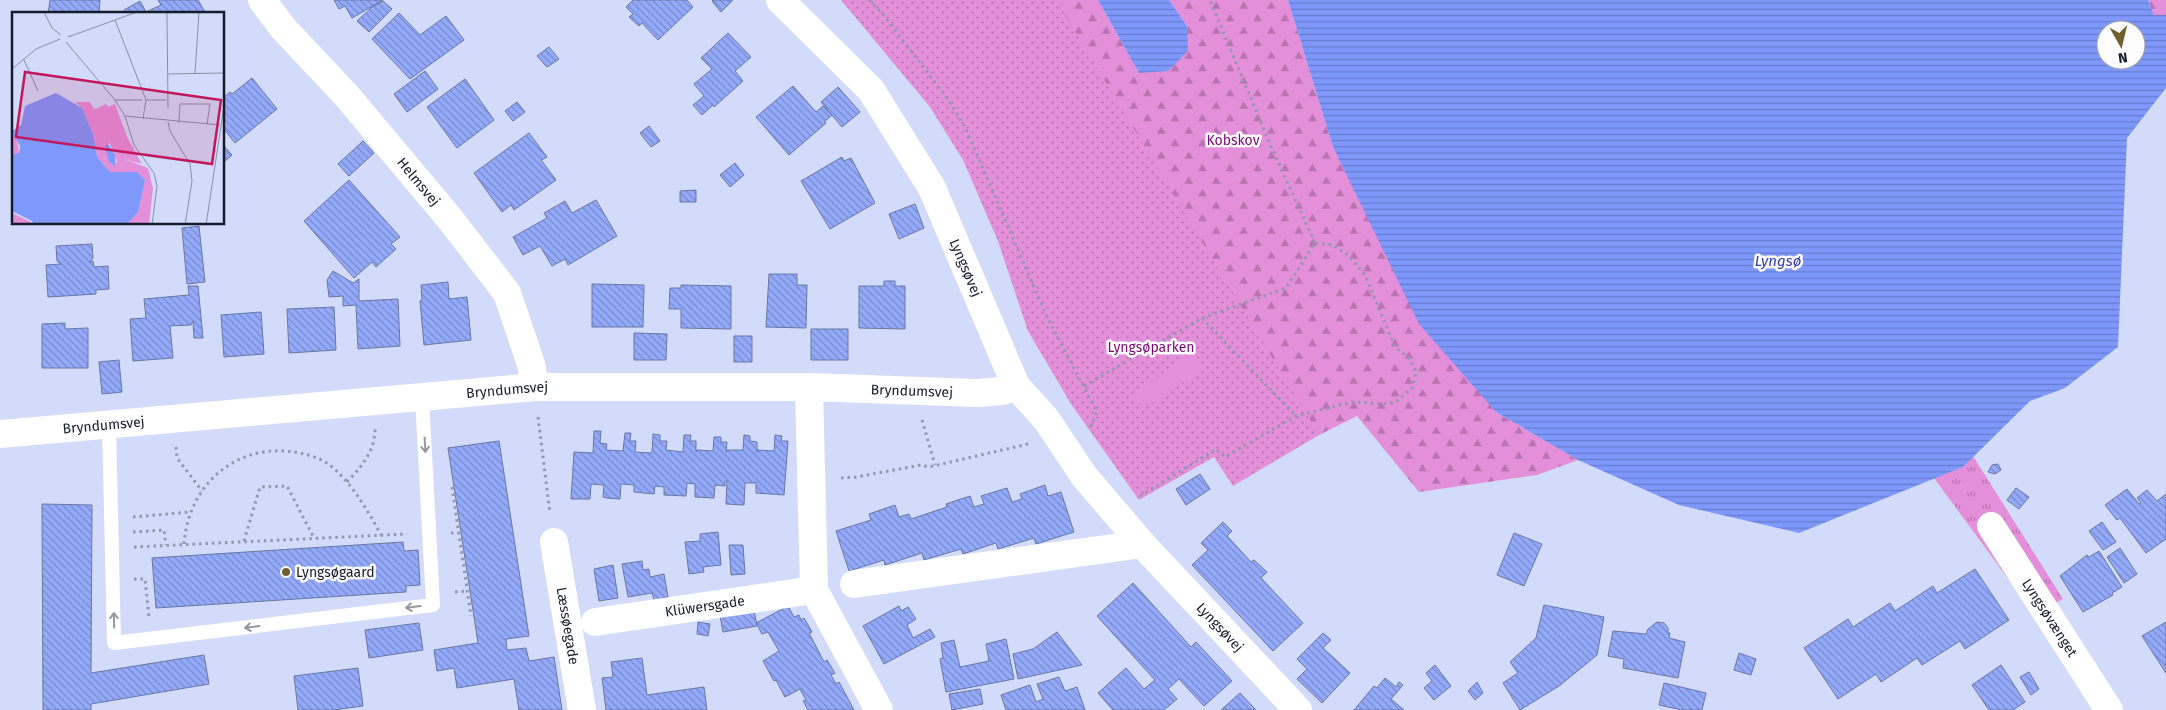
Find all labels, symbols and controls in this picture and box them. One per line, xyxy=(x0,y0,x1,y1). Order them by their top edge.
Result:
inset map xyxy=(12,12,225,225)
north arrow xyxy=(2096,20,2146,70)
text: N xyxy=(2117,48,2129,66)
park label: Kobskov xyxy=(1206,132,1260,149)
street label: Helmsvej xyxy=(393,154,443,210)
street label: Lyngsøvej xyxy=(946,236,985,299)
water label: Lyngsø xyxy=(1755,252,1801,270)
park label: Lyngsøparken xyxy=(1107,339,1195,356)
street label: Bryndumsvej xyxy=(465,379,548,402)
street label: Bryndumsvej xyxy=(870,381,953,401)
street label: Bryndumsvej xyxy=(62,413,145,437)
one-way arrow xyxy=(420,437,430,453)
place label: Lyngsøgaard xyxy=(296,564,375,581)
marker: Lyngsøgaard xyxy=(280,566,292,578)
street label: Lyngsøvænget xyxy=(2018,576,2081,661)
street label: Læssøegade xyxy=(553,586,582,666)
street label: Klüwersgade xyxy=(664,592,746,621)
street label: Lyngsøvej xyxy=(1193,599,1247,656)
one-way arrow xyxy=(406,602,422,612)
one-way arrow xyxy=(109,612,118,628)
one-way arrow xyxy=(244,622,260,632)

